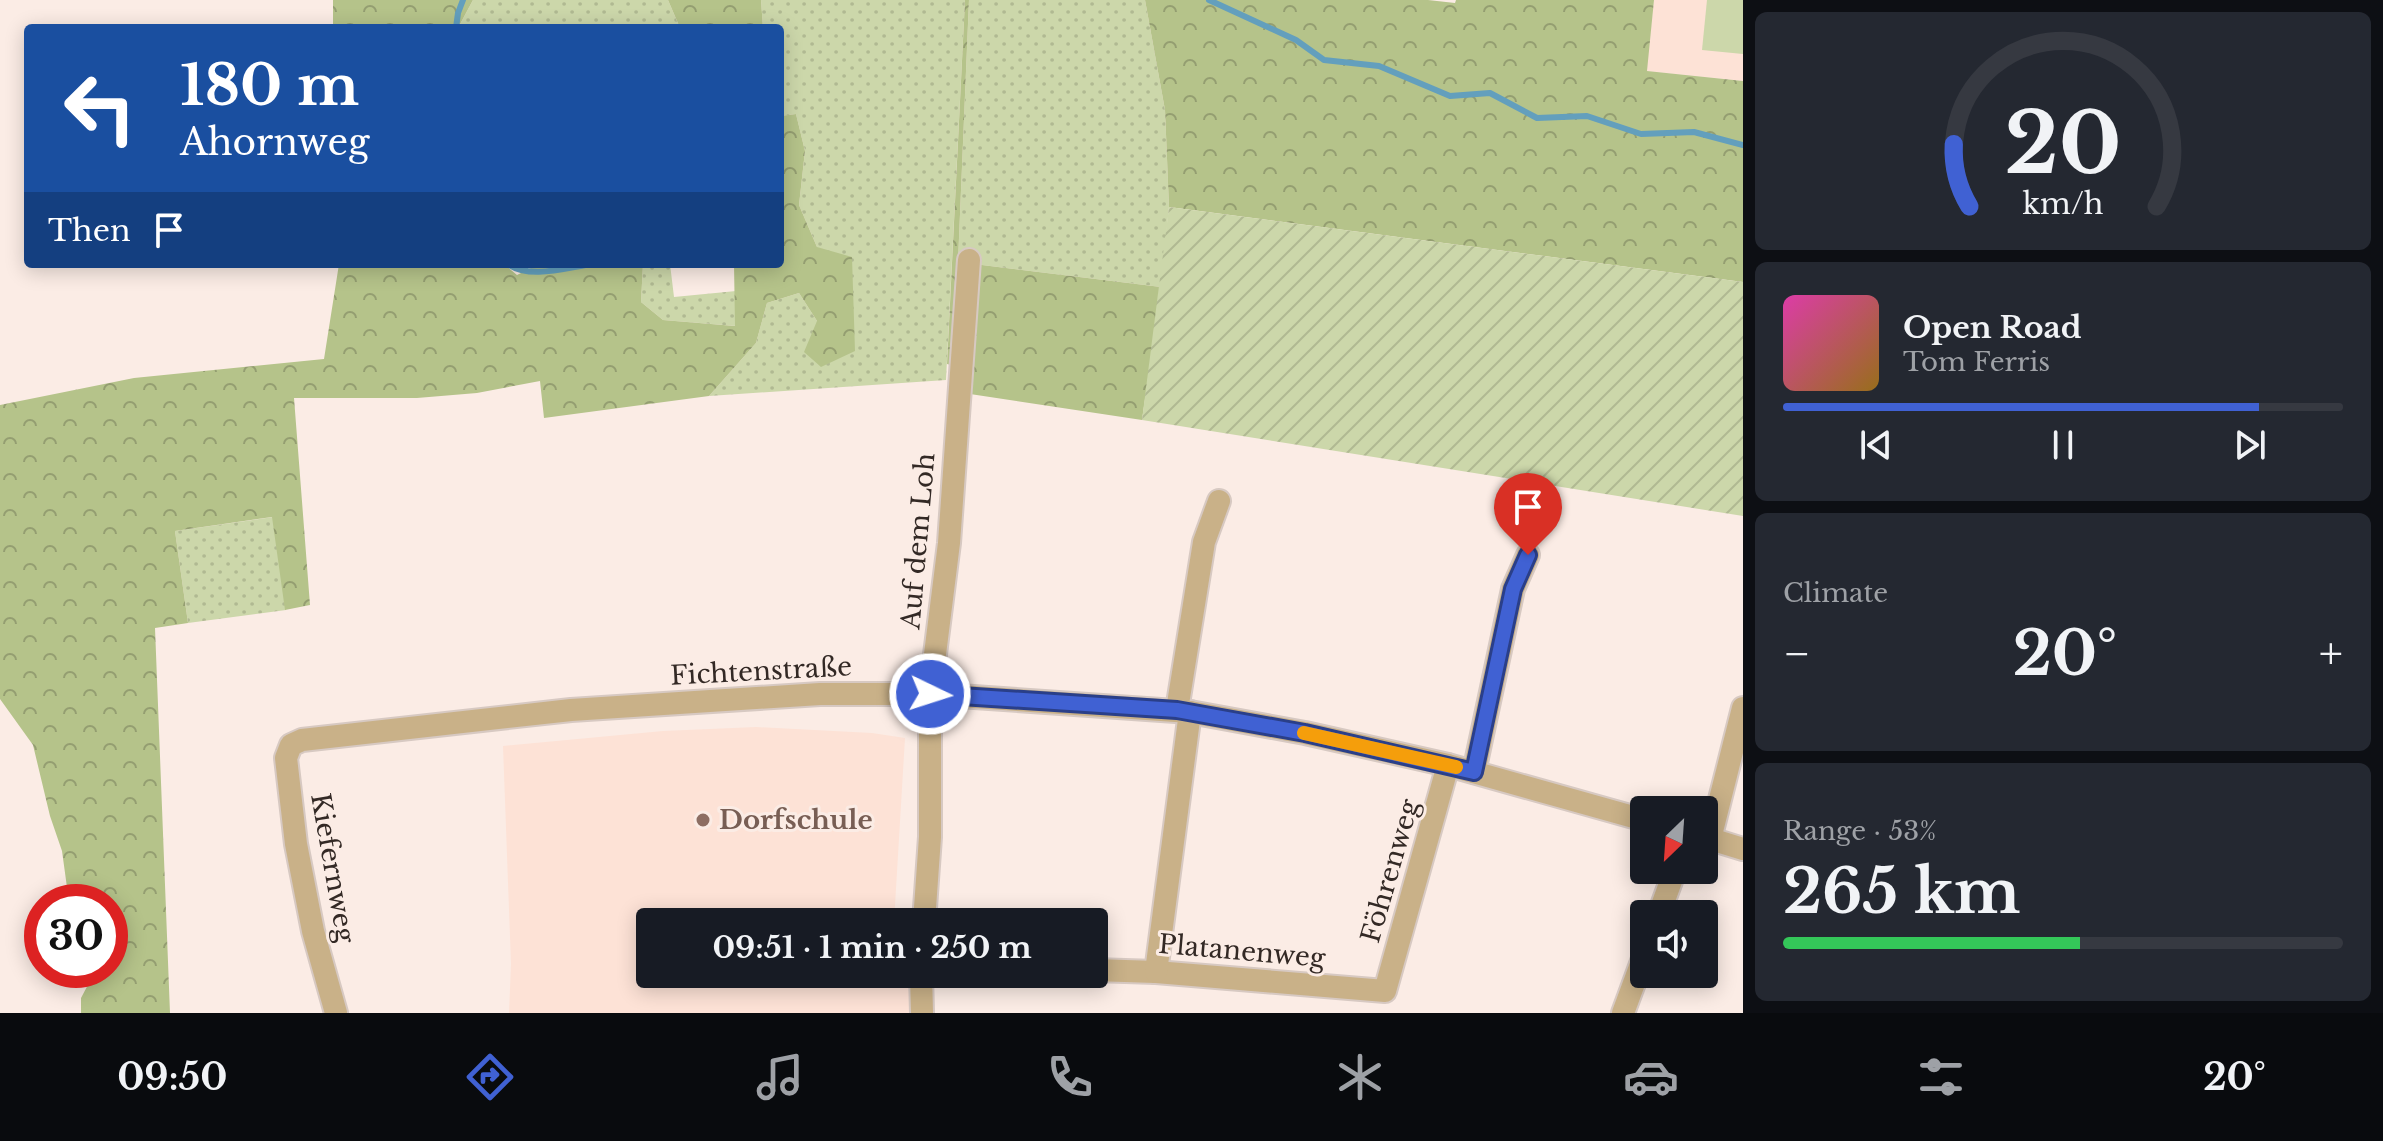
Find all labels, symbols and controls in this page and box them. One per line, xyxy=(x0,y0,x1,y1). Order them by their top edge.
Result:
text: 180 m xyxy=(180,51,359,120)
icon: left xyxy=(48,56,152,160)
text: 20 xyxy=(2005,92,2121,195)
text: Ahornweg xyxy=(180,120,370,165)
text: km/h xyxy=(2022,186,2104,222)
icon: arrive xyxy=(147,208,191,252)
text: Then xyxy=(48,212,131,249)
text: Open Road xyxy=(1903,309,2082,346)
text: Tom Ferris xyxy=(1903,346,2050,378)
icon: previous xyxy=(1854,423,1898,467)
icon: pause xyxy=(2041,423,2085,467)
icon: next xyxy=(2228,423,2272,467)
street label: Auf dem Loh xyxy=(894,451,942,632)
pin xyxy=(1494,473,1562,555)
icon: arrive xyxy=(1506,485,1550,529)
text: Climate xyxy=(1783,577,1888,609)
text: 20° xyxy=(2013,617,2117,691)
text: − xyxy=(1783,626,1811,681)
text: + xyxy=(2319,626,2343,681)
street label: Fichtenstraße xyxy=(669,650,853,692)
position arrow xyxy=(888,652,972,736)
street label: Kiefernweg xyxy=(304,791,362,946)
street label: Föhrenweg xyxy=(1354,795,1426,946)
north arrow xyxy=(1630,796,1718,884)
map controls xyxy=(1630,796,1718,988)
place label: Dorfschule xyxy=(719,804,873,836)
marker: Dorfschule xyxy=(694,811,712,829)
text: Range · 53% xyxy=(1783,815,1937,847)
text: 265 km xyxy=(1783,855,2020,929)
speed limit sign: 30 xyxy=(24,884,128,988)
button: sound xyxy=(1630,900,1718,988)
street label: Platanenweg xyxy=(1157,928,1327,974)
text: 09:51 · 1 min · 250 m xyxy=(712,929,1032,966)
icon: directions xyxy=(462,1049,518,1105)
icon: music xyxy=(752,1049,808,1105)
icon: phone xyxy=(1042,1049,1098,1105)
icon: climate xyxy=(1332,1049,1388,1105)
icon: car xyxy=(1623,1049,1679,1105)
icon: filters xyxy=(1913,1049,1969,1105)
text: 09:50 xyxy=(117,1055,227,1100)
text: 20° xyxy=(2203,1055,2266,1100)

